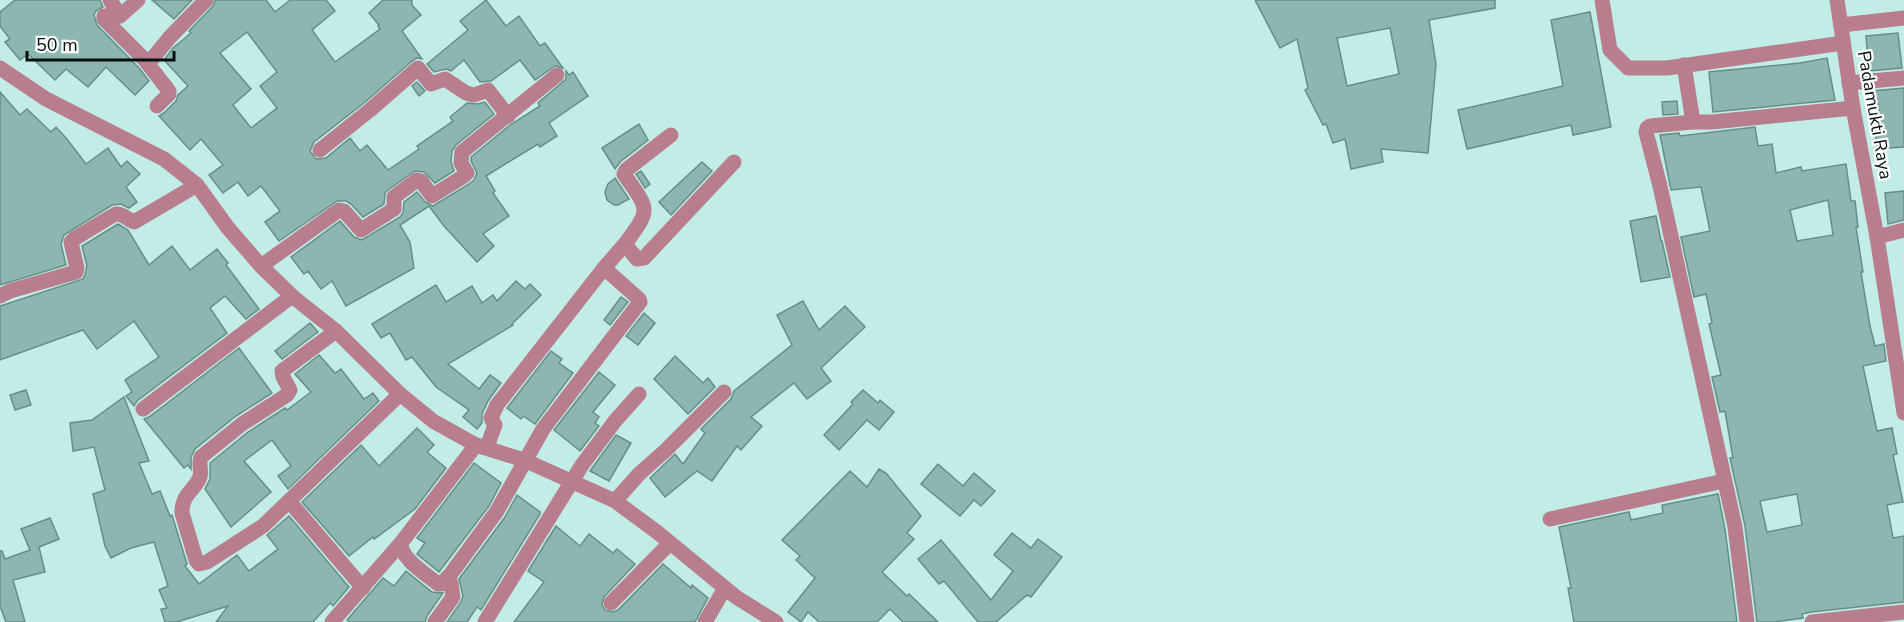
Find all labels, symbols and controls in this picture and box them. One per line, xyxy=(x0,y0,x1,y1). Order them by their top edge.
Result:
scale bar xyxy=(27,24,174,62)
text: 50 m xyxy=(36,33,78,57)
street label: Padamukti Raya xyxy=(1852,49,1898,181)

